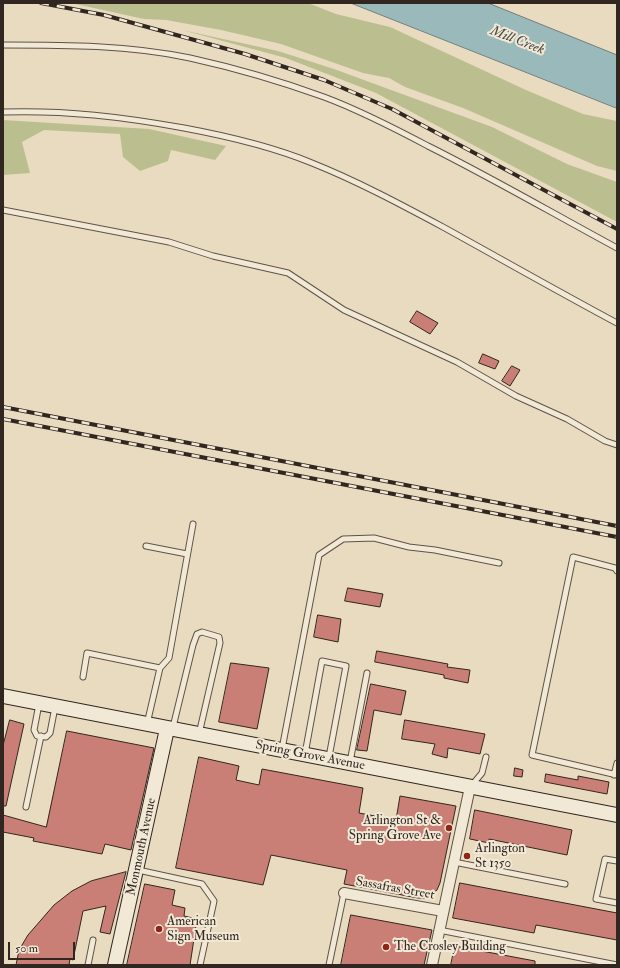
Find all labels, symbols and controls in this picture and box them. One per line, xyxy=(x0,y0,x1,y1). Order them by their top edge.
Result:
water label: Mill Creek xyxy=(488,23,546,59)
street label: Spring Grove Avenue xyxy=(254,738,366,774)
street label: Monmouth Avenue xyxy=(124,797,160,897)
place label: Arlington St & Spring Grove Ave xyxy=(349,813,441,844)
marker: Arlington St & Spring Grove Ave xyxy=(444,823,454,833)
place label: Arlington St 1350 xyxy=(475,841,525,872)
marker: Arlington St 1350 xyxy=(462,851,472,861)
street label: Sassafras Street xyxy=(354,874,436,904)
place label: American Sign Museum xyxy=(167,914,239,945)
marker: American Sign Museum xyxy=(154,924,164,934)
scale bar xyxy=(10,934,77,960)
place label: The Crosley Building xyxy=(394,939,506,955)
text: 50 m xyxy=(15,941,38,956)
marker: The Crosley Building xyxy=(381,942,391,952)

